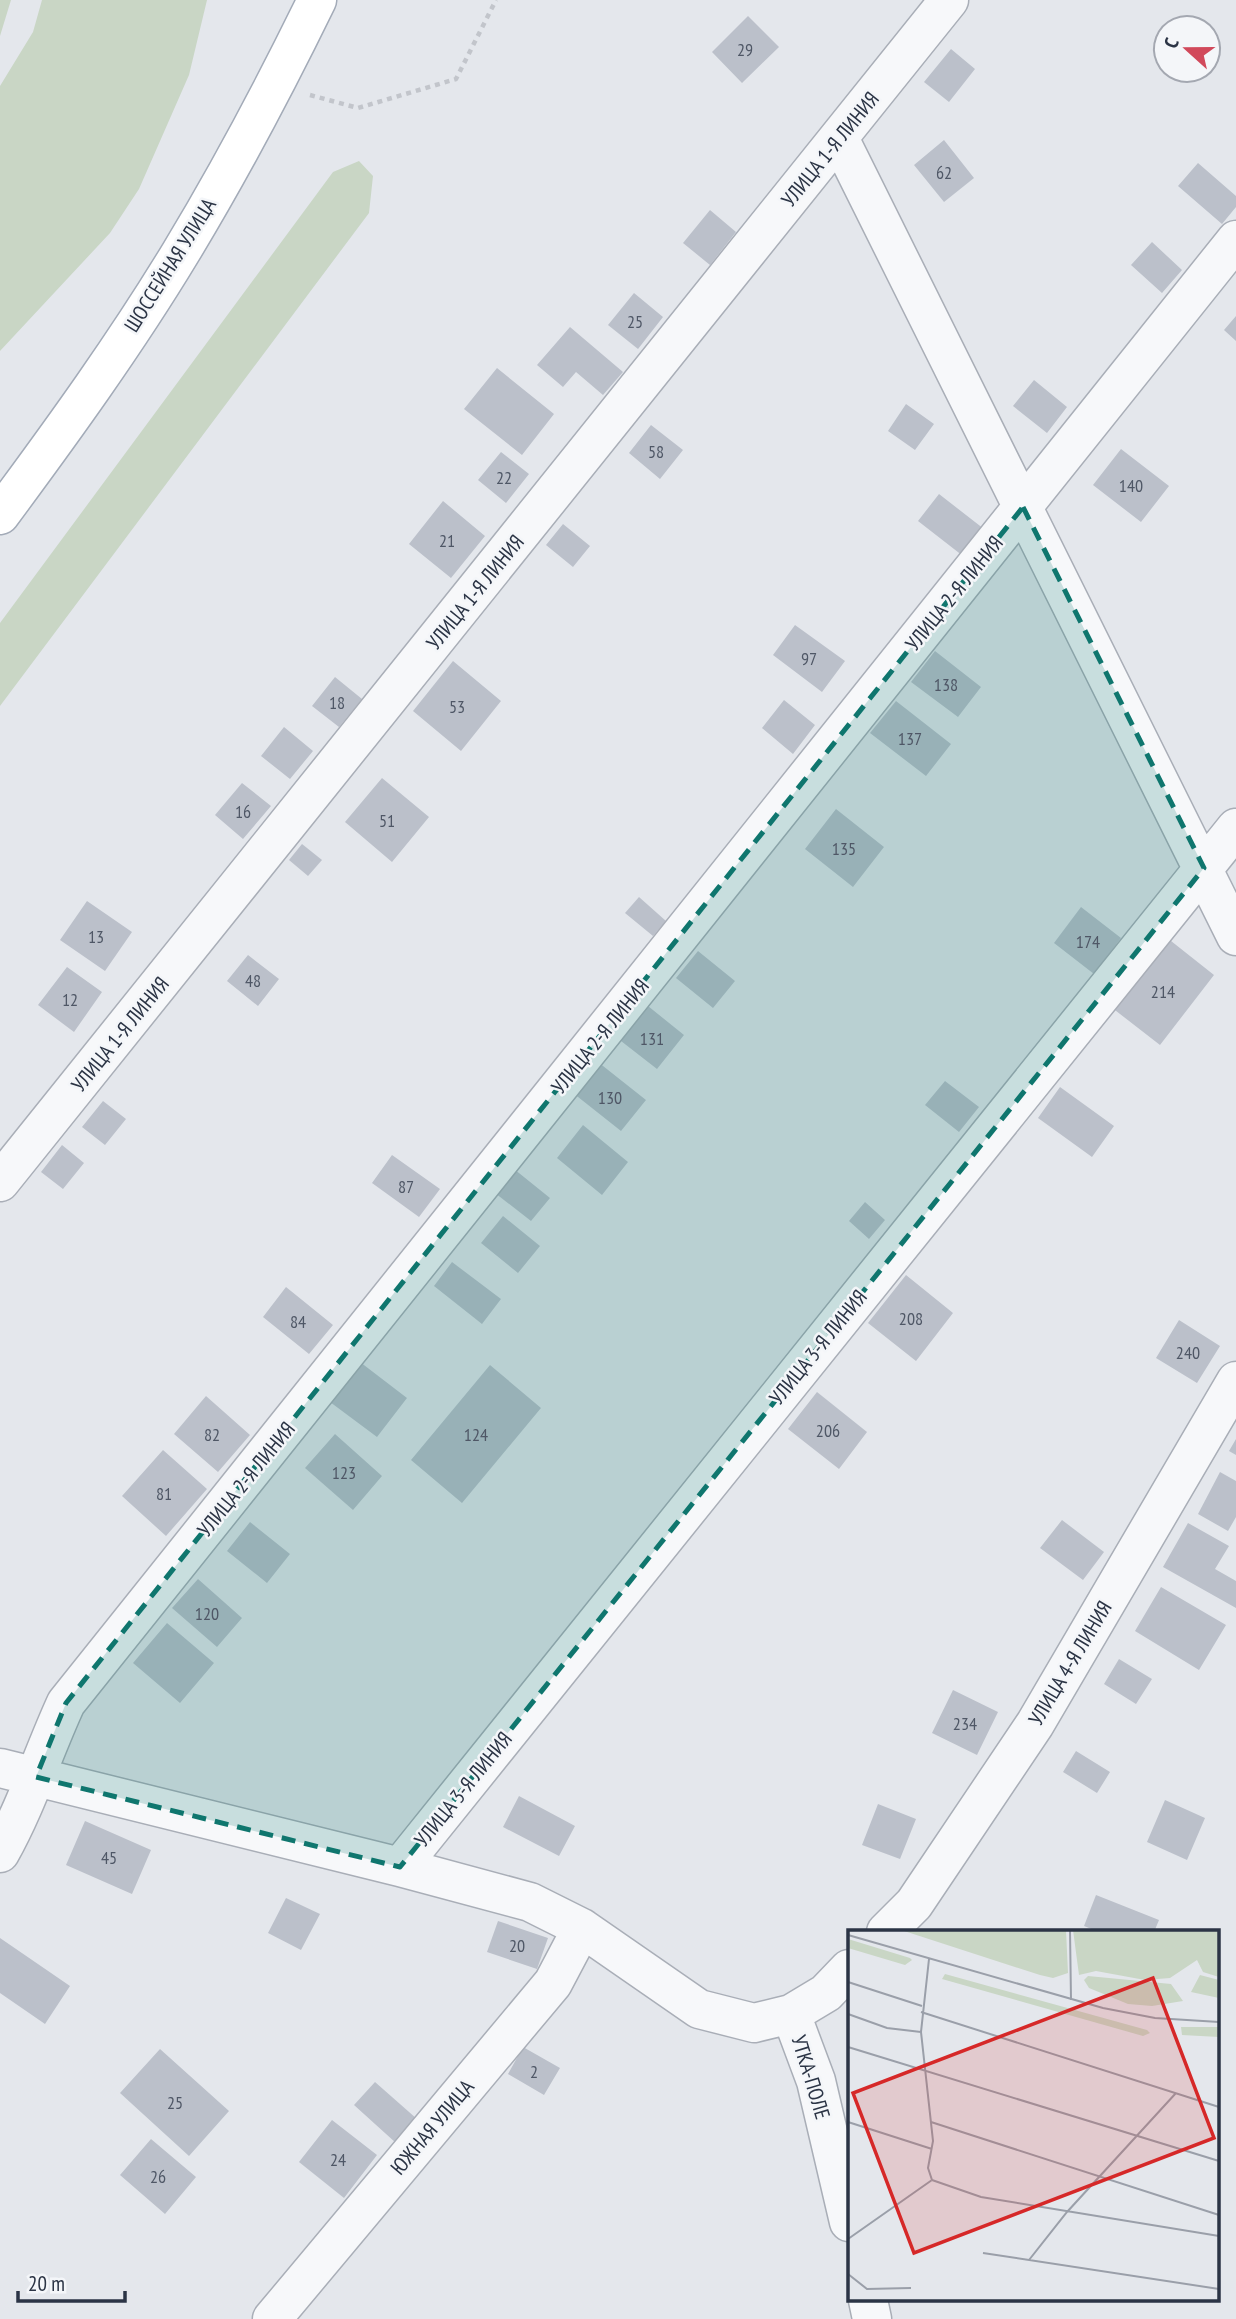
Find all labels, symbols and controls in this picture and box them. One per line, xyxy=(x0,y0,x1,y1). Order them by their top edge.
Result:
north arrow xyxy=(1152,14,1222,84)
text: С xyxy=(1158,34,1184,51)
house number: 29 xyxy=(737,38,753,61)
street label: УЛИЦА 1-Я ЛИНИЯ xyxy=(775,86,885,212)
house number: 62 xyxy=(936,161,952,184)
street label: ШОССЕЙНАЯ УЛИЦА xyxy=(118,193,222,337)
house number: 25 xyxy=(627,310,643,333)
house number: 58 xyxy=(648,440,664,463)
house number: 22 xyxy=(496,466,512,489)
house number: 140 xyxy=(1119,474,1143,497)
street label: УЛИЦА 1-Я ЛИНИЯ xyxy=(420,529,530,655)
house number: 21 xyxy=(439,529,455,552)
street label: УЛИЦА 2-Я ЛИНИЯ xyxy=(899,530,1009,656)
house number: 97 xyxy=(801,647,817,670)
house number: 138 xyxy=(934,673,958,696)
house number: 18 xyxy=(329,691,345,714)
house number: 53 xyxy=(449,695,465,718)
house number: 137 xyxy=(898,727,922,750)
house number: 16 xyxy=(235,800,251,823)
house number: 51 xyxy=(379,809,395,832)
house number: 135 xyxy=(832,837,856,860)
house number: 13 xyxy=(88,925,104,948)
house number: 174 xyxy=(1076,930,1100,953)
house number: 48 xyxy=(245,969,261,992)
street label: УЛИЦА 1-Я ЛИНИЯ xyxy=(65,971,175,1097)
street label: УЛИЦА 2-Я ЛИНИЯ xyxy=(545,973,655,1099)
house number: 214 xyxy=(1151,980,1175,1003)
house number: 12 xyxy=(62,988,78,1011)
house number: 131 xyxy=(640,1027,664,1050)
house number: 130 xyxy=(598,1086,622,1109)
house number: 87 xyxy=(398,1175,414,1198)
street label: УЛИЦА 3-Я ЛИНИЯ xyxy=(763,1284,873,1410)
house number: 208 xyxy=(899,1307,923,1330)
house number: 84 xyxy=(290,1310,306,1333)
house number: 240 xyxy=(1176,1341,1200,1364)
street label: УЛИЦА 2-Я ЛИНИЯ xyxy=(191,1416,301,1542)
house number: 206 xyxy=(816,1419,840,1442)
house number: 82 xyxy=(204,1423,220,1446)
house number: 124 xyxy=(464,1423,488,1446)
house number: 123 xyxy=(332,1461,356,1484)
house number: 81 xyxy=(156,1482,172,1505)
street label: УЛИЦА 4-Я ЛИНИЯ xyxy=(1022,1596,1118,1730)
house number: 120 xyxy=(195,1602,219,1625)
house number: 234 xyxy=(953,1712,977,1735)
street label: УЛИЦА 3-Я ЛИНИЯ xyxy=(408,1726,518,1852)
house number: 45 xyxy=(101,1846,117,1869)
inset map xyxy=(848,1930,1218,2302)
house number: 20 xyxy=(509,1934,525,1957)
street label: УТКА-ПОЛЕ xyxy=(785,2032,837,2122)
house number: 2 xyxy=(530,2060,538,2083)
street label: ЮЖНАЯ УЛИЦА xyxy=(384,2074,480,2180)
house number: 25 xyxy=(167,2091,183,2114)
house number: 24 xyxy=(330,2148,346,2171)
house number: 26 xyxy=(150,2165,166,2188)
scale bar xyxy=(18,2260,124,2304)
text: 20 m xyxy=(28,2270,65,2297)

